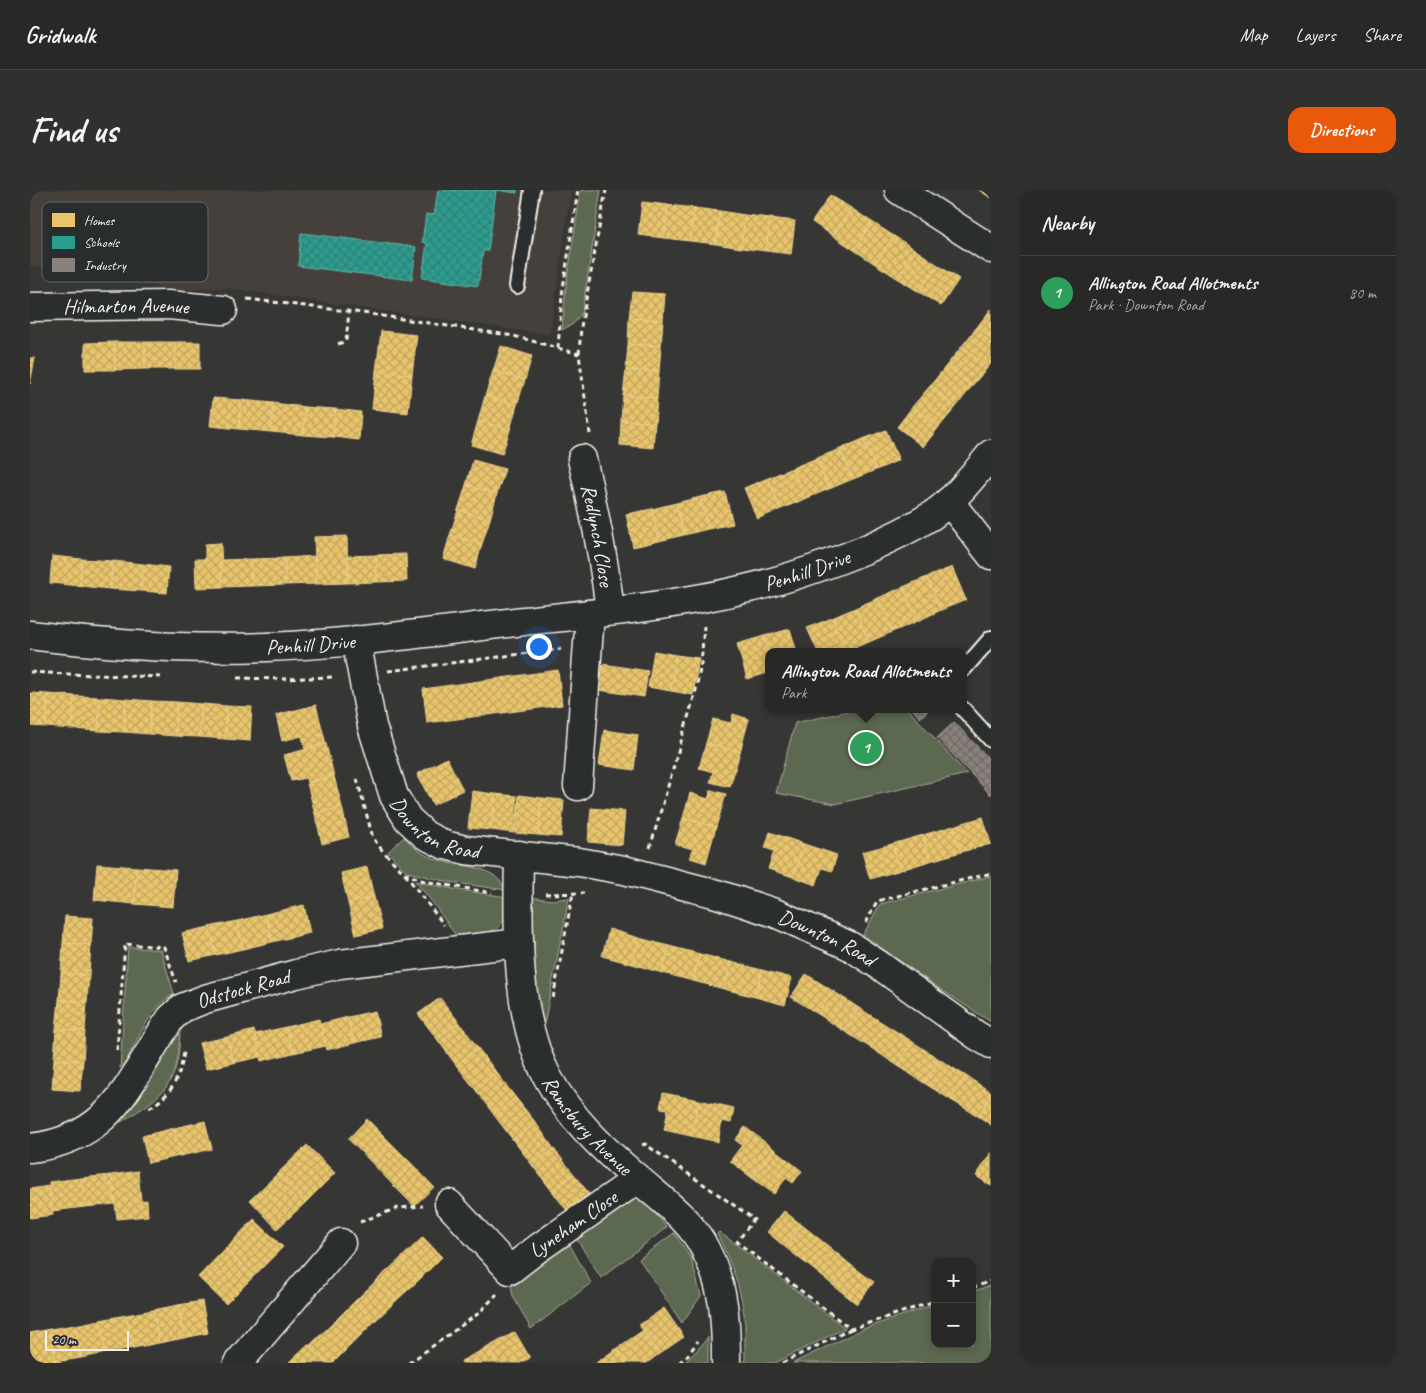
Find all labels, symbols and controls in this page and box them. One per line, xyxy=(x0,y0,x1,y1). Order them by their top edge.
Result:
text: Gridwalk xyxy=(25,20,95,50)
text: Map xyxy=(1240,24,1268,46)
text: Layers xyxy=(1296,24,1335,46)
text: Share xyxy=(1363,24,1401,46)
button: Directions xyxy=(1288,107,1396,153)
text: Find us xyxy=(30,108,117,153)
legend xyxy=(42,202,208,282)
text: Nearby xyxy=(1041,210,1094,236)
text: Homes xyxy=(84,212,115,229)
text: Schools xyxy=(84,234,120,251)
text: Industry xyxy=(84,257,127,274)
text: Allington Road Allotments xyxy=(1088,271,1257,295)
text: 1 xyxy=(1053,283,1061,303)
text: 80 m xyxy=(1349,283,1376,303)
street label: Hilmarton Avenue xyxy=(63,292,191,320)
text: Park · Downton Road xyxy=(1088,295,1204,315)
street label: Redlynch Close xyxy=(575,482,620,589)
street label: Penhill Drive xyxy=(761,543,856,597)
street label: Penhill Drive xyxy=(266,628,358,660)
your location xyxy=(526,634,552,660)
popup xyxy=(765,648,967,713)
text: Allington Road Allotments xyxy=(781,659,951,683)
text: Park xyxy=(781,683,807,703)
pin: 1 xyxy=(850,729,882,767)
street label: Downton Road xyxy=(384,792,484,865)
street label: Downton Road xyxy=(774,903,884,974)
street label: Odstock Road xyxy=(192,963,295,1014)
street label: Ramsbury Avenue xyxy=(536,1071,638,1182)
street label: Lyneham Close xyxy=(524,1183,624,1264)
map controls xyxy=(931,1258,976,1348)
button: + xyxy=(931,1258,976,1303)
button: − xyxy=(931,1303,976,1348)
scale bar xyxy=(45,1328,129,1351)
text: 20 m xyxy=(52,1331,76,1348)

